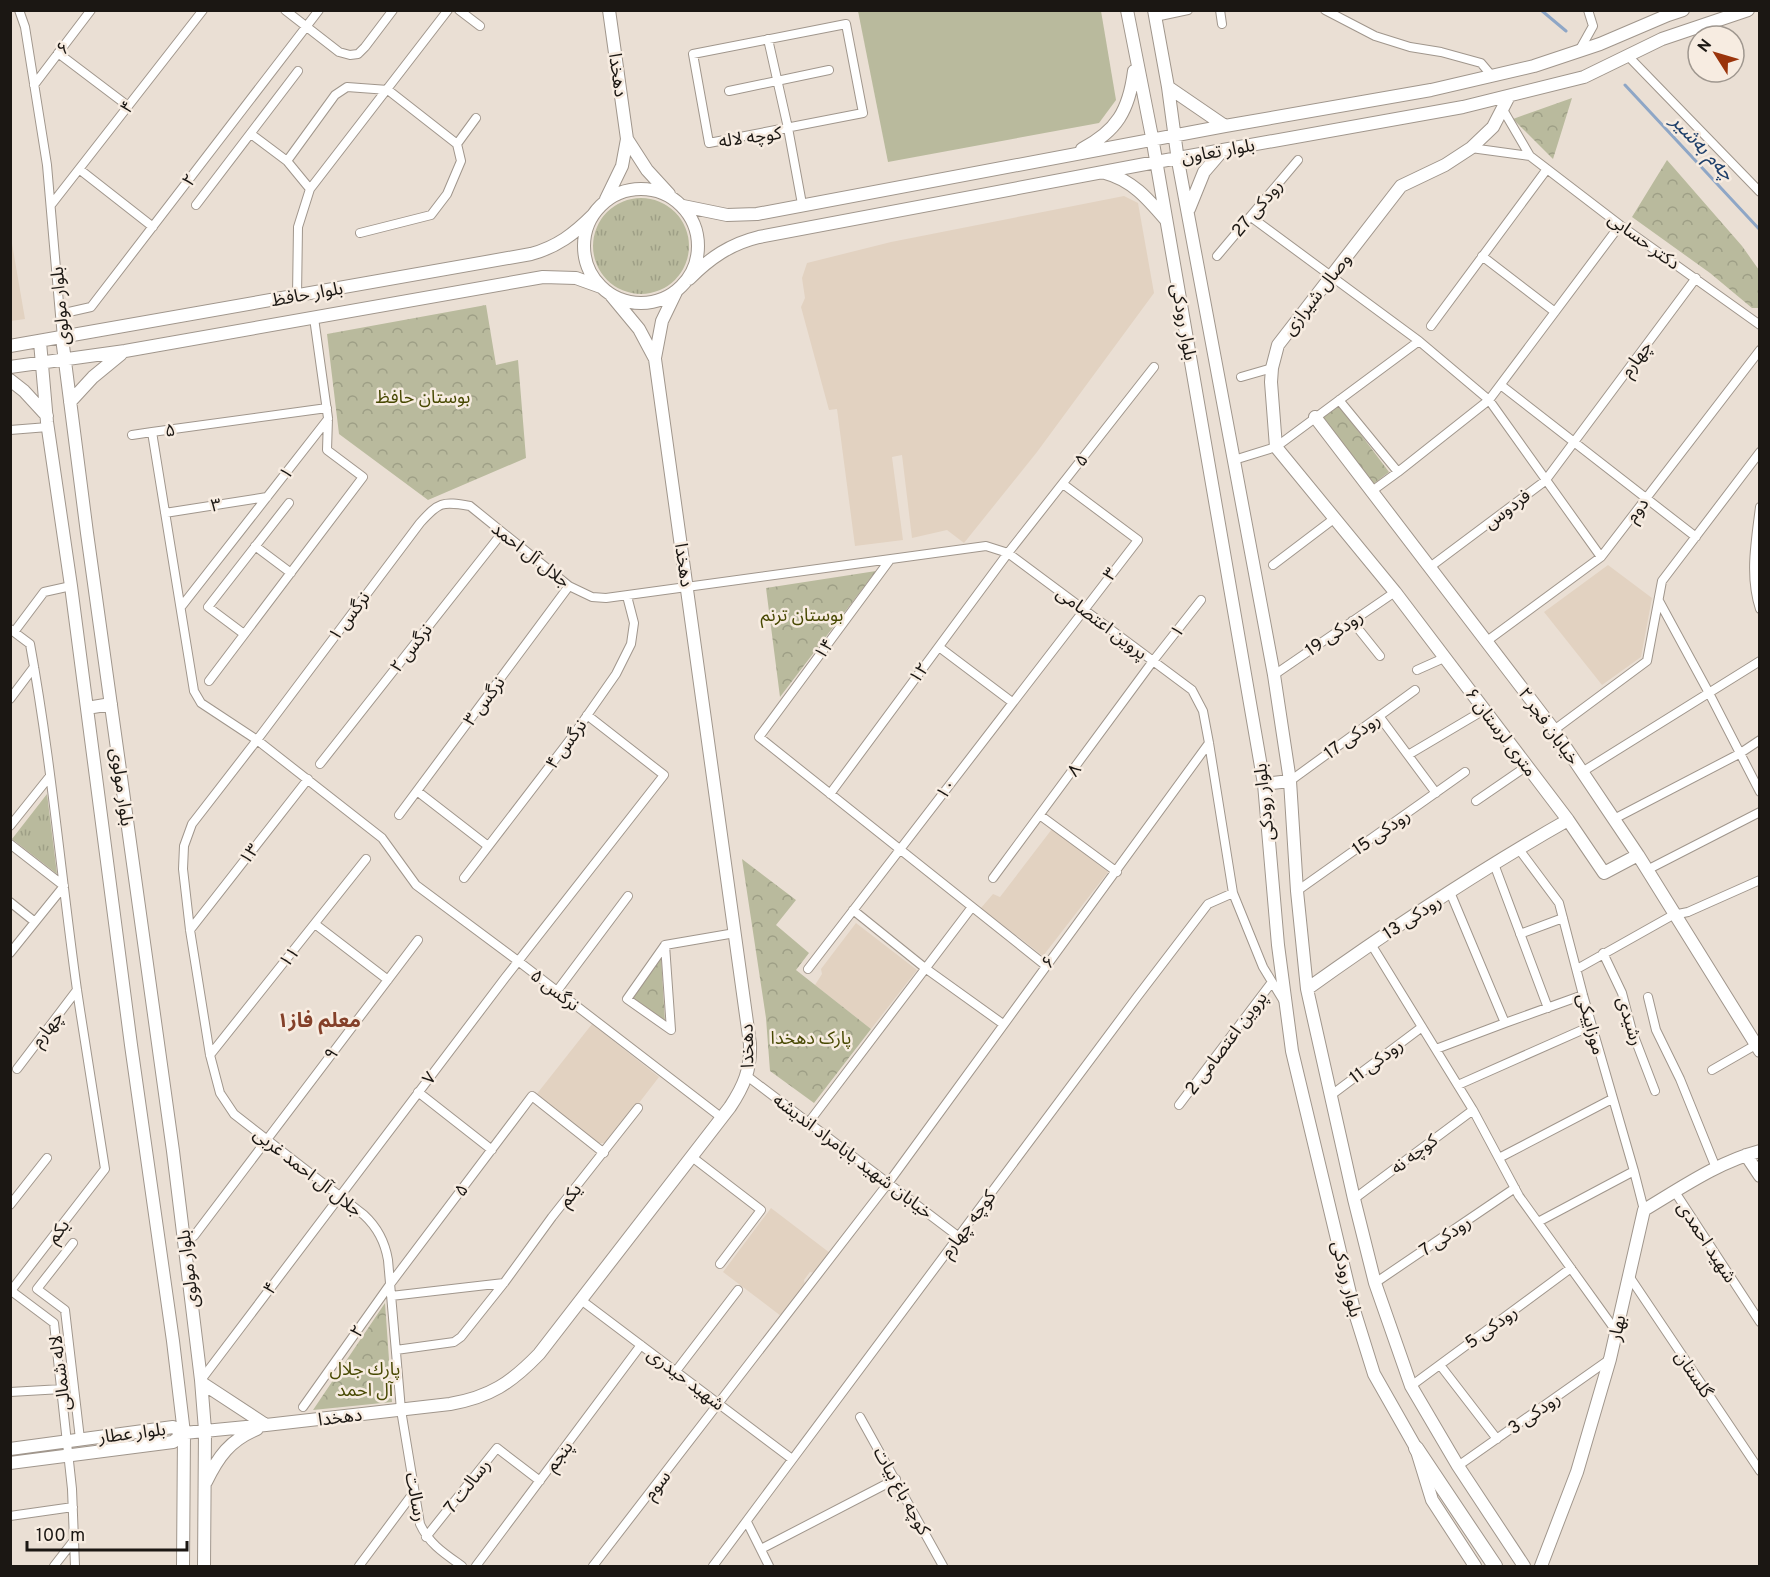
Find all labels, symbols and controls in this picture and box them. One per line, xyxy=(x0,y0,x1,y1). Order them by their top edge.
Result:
north arrow xyxy=(1686,24,1746,84)
text: N xyxy=(1694,36,1717,57)
street label: ۶ xyxy=(52,38,76,60)
street label: دهخدا xyxy=(602,52,631,99)
street label: ۴ xyxy=(116,97,140,119)
water label: چەم بەشیر xyxy=(1663,108,1739,187)
street label: کوچه لاله xyxy=(717,123,784,154)
street label: بلوار تعاون xyxy=(1180,135,1257,170)
street label: ۲ xyxy=(178,170,202,192)
street label: رودکی 27 xyxy=(1227,175,1289,243)
street label: دکتر حسابی xyxy=(1603,208,1684,276)
street label: وصال شیرازی xyxy=(1279,249,1358,341)
street label: بلوار مولوی xyxy=(47,266,76,346)
street label: بلوار حافظ xyxy=(269,278,345,313)
street label: بلوار رودکی xyxy=(1164,282,1201,363)
street label: چهارم xyxy=(1616,337,1659,383)
park label: بوستان حافظ xyxy=(376,387,470,410)
street label: ۵ xyxy=(164,419,177,444)
street label: ۵ xyxy=(1070,450,1094,472)
street label: ۱ xyxy=(275,463,299,485)
street label: فردوس xyxy=(1480,485,1536,535)
street label: ۳ xyxy=(209,494,223,519)
street label: دوم xyxy=(1621,494,1656,529)
street label: جلال آل احمد xyxy=(486,518,574,594)
street label: دهخدا xyxy=(668,542,697,589)
street label: ۳ xyxy=(1099,564,1123,586)
street label: پروین اعتصامی xyxy=(1051,582,1151,666)
street label: نرگس ۱ xyxy=(324,588,376,646)
park label: بوستان ترنم xyxy=(761,605,843,628)
street label: رودکی 19 xyxy=(1301,606,1368,662)
street label: نرگس ۲ xyxy=(386,620,438,678)
street label: ۱ xyxy=(1166,621,1190,643)
street label: ۱۴ xyxy=(810,635,841,665)
street label: ۱۲ xyxy=(905,659,936,689)
street label: نرگس ۳ xyxy=(459,673,511,731)
street label: ۶ متری لرستان xyxy=(1459,684,1541,782)
street label: خیابان فجر ۲ xyxy=(1512,684,1584,770)
street label: رودکی 17 xyxy=(1320,709,1386,765)
street label: نرگس ۴ xyxy=(541,715,593,774)
street label: بلوار مولوی xyxy=(104,747,137,828)
street label: ۸ xyxy=(1063,760,1088,782)
street label: بلوار رودکی xyxy=(1250,762,1281,842)
street label: ۱۰ xyxy=(932,775,963,805)
street label: رودکی 15 xyxy=(1348,805,1416,862)
street label: ۱۳ xyxy=(235,840,266,870)
street label: رودکی 13 xyxy=(1379,891,1447,946)
street label: ۱۱ xyxy=(275,943,306,973)
street label: ۶ xyxy=(1037,952,1061,974)
street label: نرگس ۵ xyxy=(525,965,583,1017)
street label: پروین اعتصامی 2 xyxy=(1181,988,1274,1100)
street label: موزاییکی xyxy=(1570,991,1609,1058)
street label: رشیدی xyxy=(1610,994,1647,1049)
street label: چهارم xyxy=(27,1007,70,1053)
district label: معلم فاز۱ xyxy=(277,1009,361,1035)
street label: دهخدا xyxy=(737,1024,760,1068)
park label: پارک دهخدا xyxy=(771,1028,851,1051)
street label: رودکی 11 xyxy=(1345,1034,1408,1090)
street label: ۹ xyxy=(320,1044,344,1066)
street label: ۷ xyxy=(418,1068,442,1090)
street label: خیابان شهید بابامراد اندیشه xyxy=(768,1089,937,1225)
street label: جلال آل احمد غربی xyxy=(248,1124,366,1223)
street label: کوچه نه xyxy=(1387,1130,1443,1180)
street label: یکم xyxy=(554,1179,588,1213)
street label: ۵ xyxy=(450,1180,474,1202)
street label: کوچه چهارم xyxy=(936,1186,1003,1264)
street label: شهید احمدی xyxy=(1671,1198,1741,1288)
street label: رودکی 7 xyxy=(1416,1212,1476,1263)
street label: یکم xyxy=(43,1215,76,1249)
street label: بلوار مولوی xyxy=(173,1228,206,1309)
street label: بلوار رودکی xyxy=(1325,1239,1366,1320)
street label: ۴ xyxy=(259,1278,283,1300)
street label: رودکی 5 xyxy=(1461,1301,1523,1355)
street label: بهار xyxy=(1604,1313,1632,1344)
street label: ۲ xyxy=(346,1321,371,1343)
street label: لاله شمالی xyxy=(45,1334,78,1412)
street label: شهید حیدری xyxy=(642,1344,728,1417)
street label: گلستان xyxy=(1669,1347,1717,1403)
park label: پارك جلال آل احمد xyxy=(330,1359,400,1403)
street label: رودکی 3 xyxy=(1504,1388,1566,1441)
street label: دهخدا xyxy=(317,1404,364,1433)
street label: بلوار عطار xyxy=(96,1419,167,1450)
street label: پنجم xyxy=(541,1437,579,1477)
street label: کوچه باغ بیات xyxy=(866,1443,935,1541)
street label: رسالت 7 xyxy=(440,1455,497,1519)
street label: سوم xyxy=(639,1466,678,1506)
street label: رسالت xyxy=(398,1471,431,1524)
scale bar xyxy=(27,1514,188,1552)
text: 100 m xyxy=(36,1525,85,1548)

